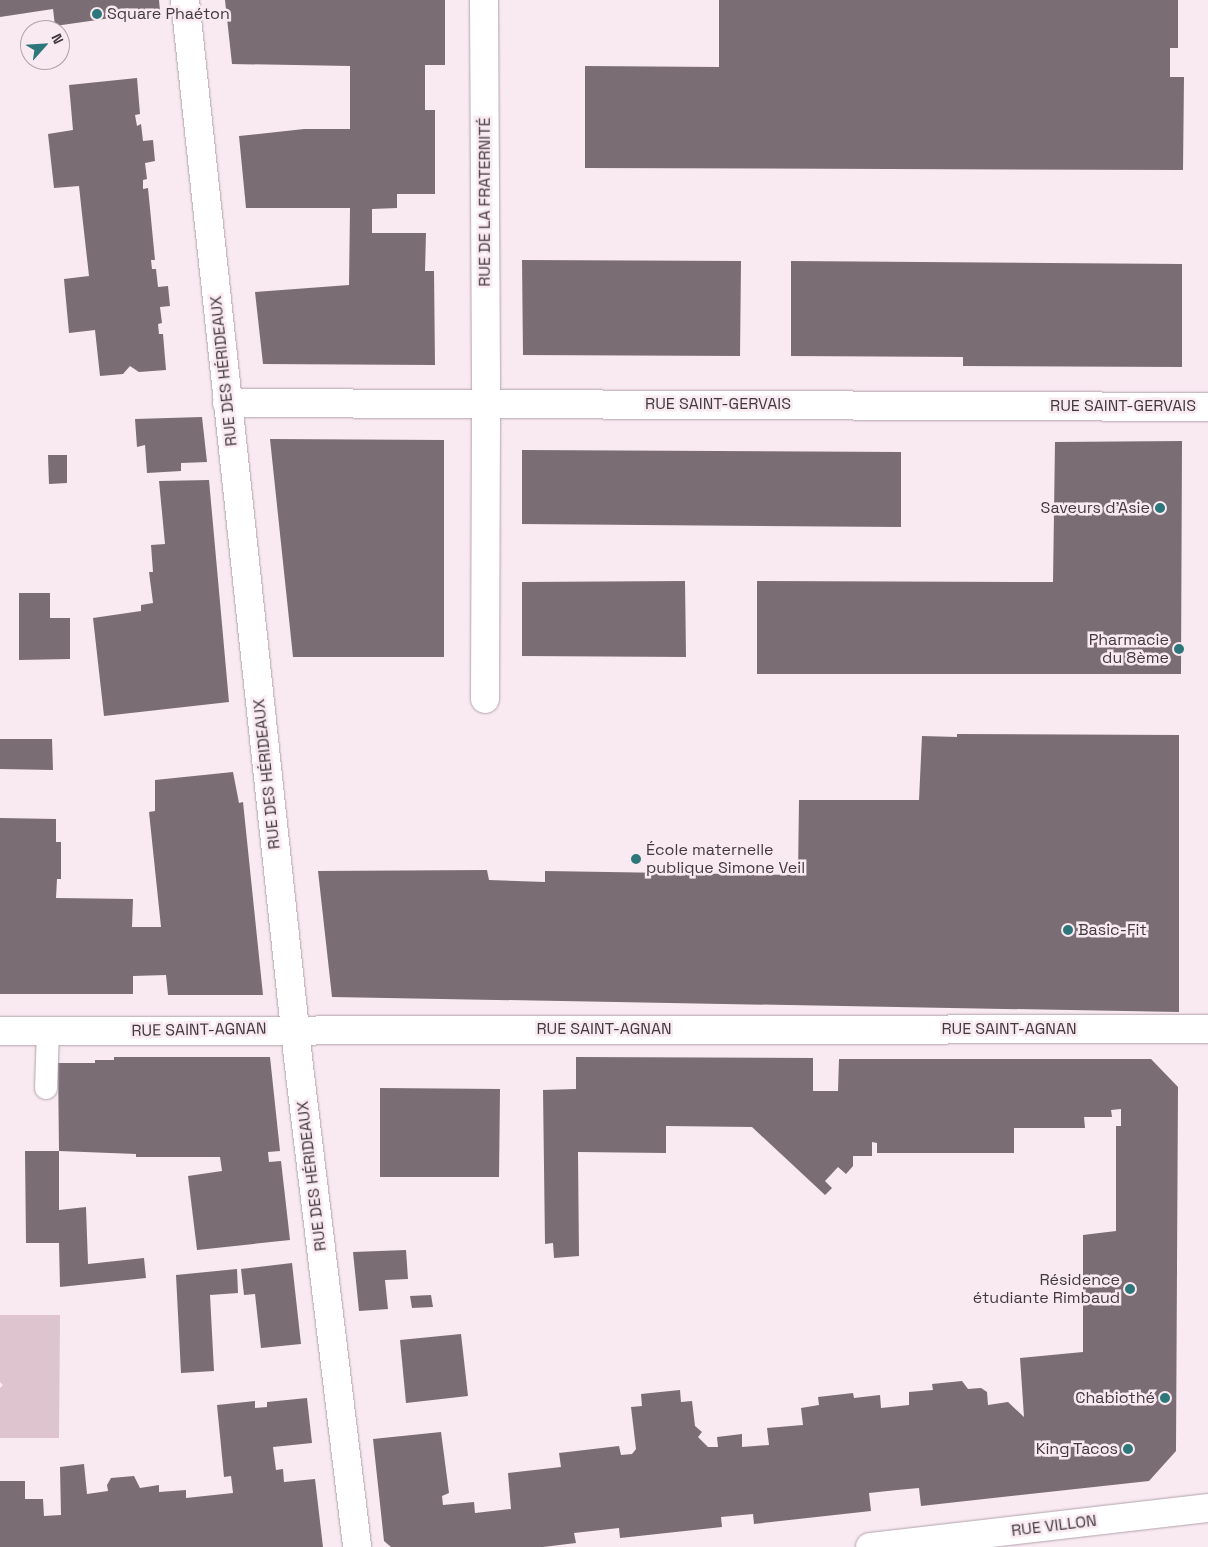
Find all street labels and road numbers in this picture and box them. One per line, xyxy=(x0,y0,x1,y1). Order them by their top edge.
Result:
street label: RUE DE LA FRATERNITÉ xyxy=(475,117,495,287)
street label: RUE DES HÉRIDEAUX xyxy=(207,295,241,447)
street label: RUE SAINT-GERVAIS xyxy=(645,394,791,414)
street label: RUE SAINT-GERVAIS xyxy=(1050,396,1196,416)
street label: RUE DES HÉRIDEAUX xyxy=(250,698,284,850)
street label: RUE SAINT-AGNAN xyxy=(131,1019,267,1041)
street label: RUE SAINT-AGNAN xyxy=(536,1019,672,1039)
street label: RUE SAINT-AGNAN xyxy=(941,1019,1077,1039)
street label: RUE DES HÉRIDEAUX xyxy=(293,1100,331,1252)
street label: RUE VILLON xyxy=(1010,1511,1098,1541)

